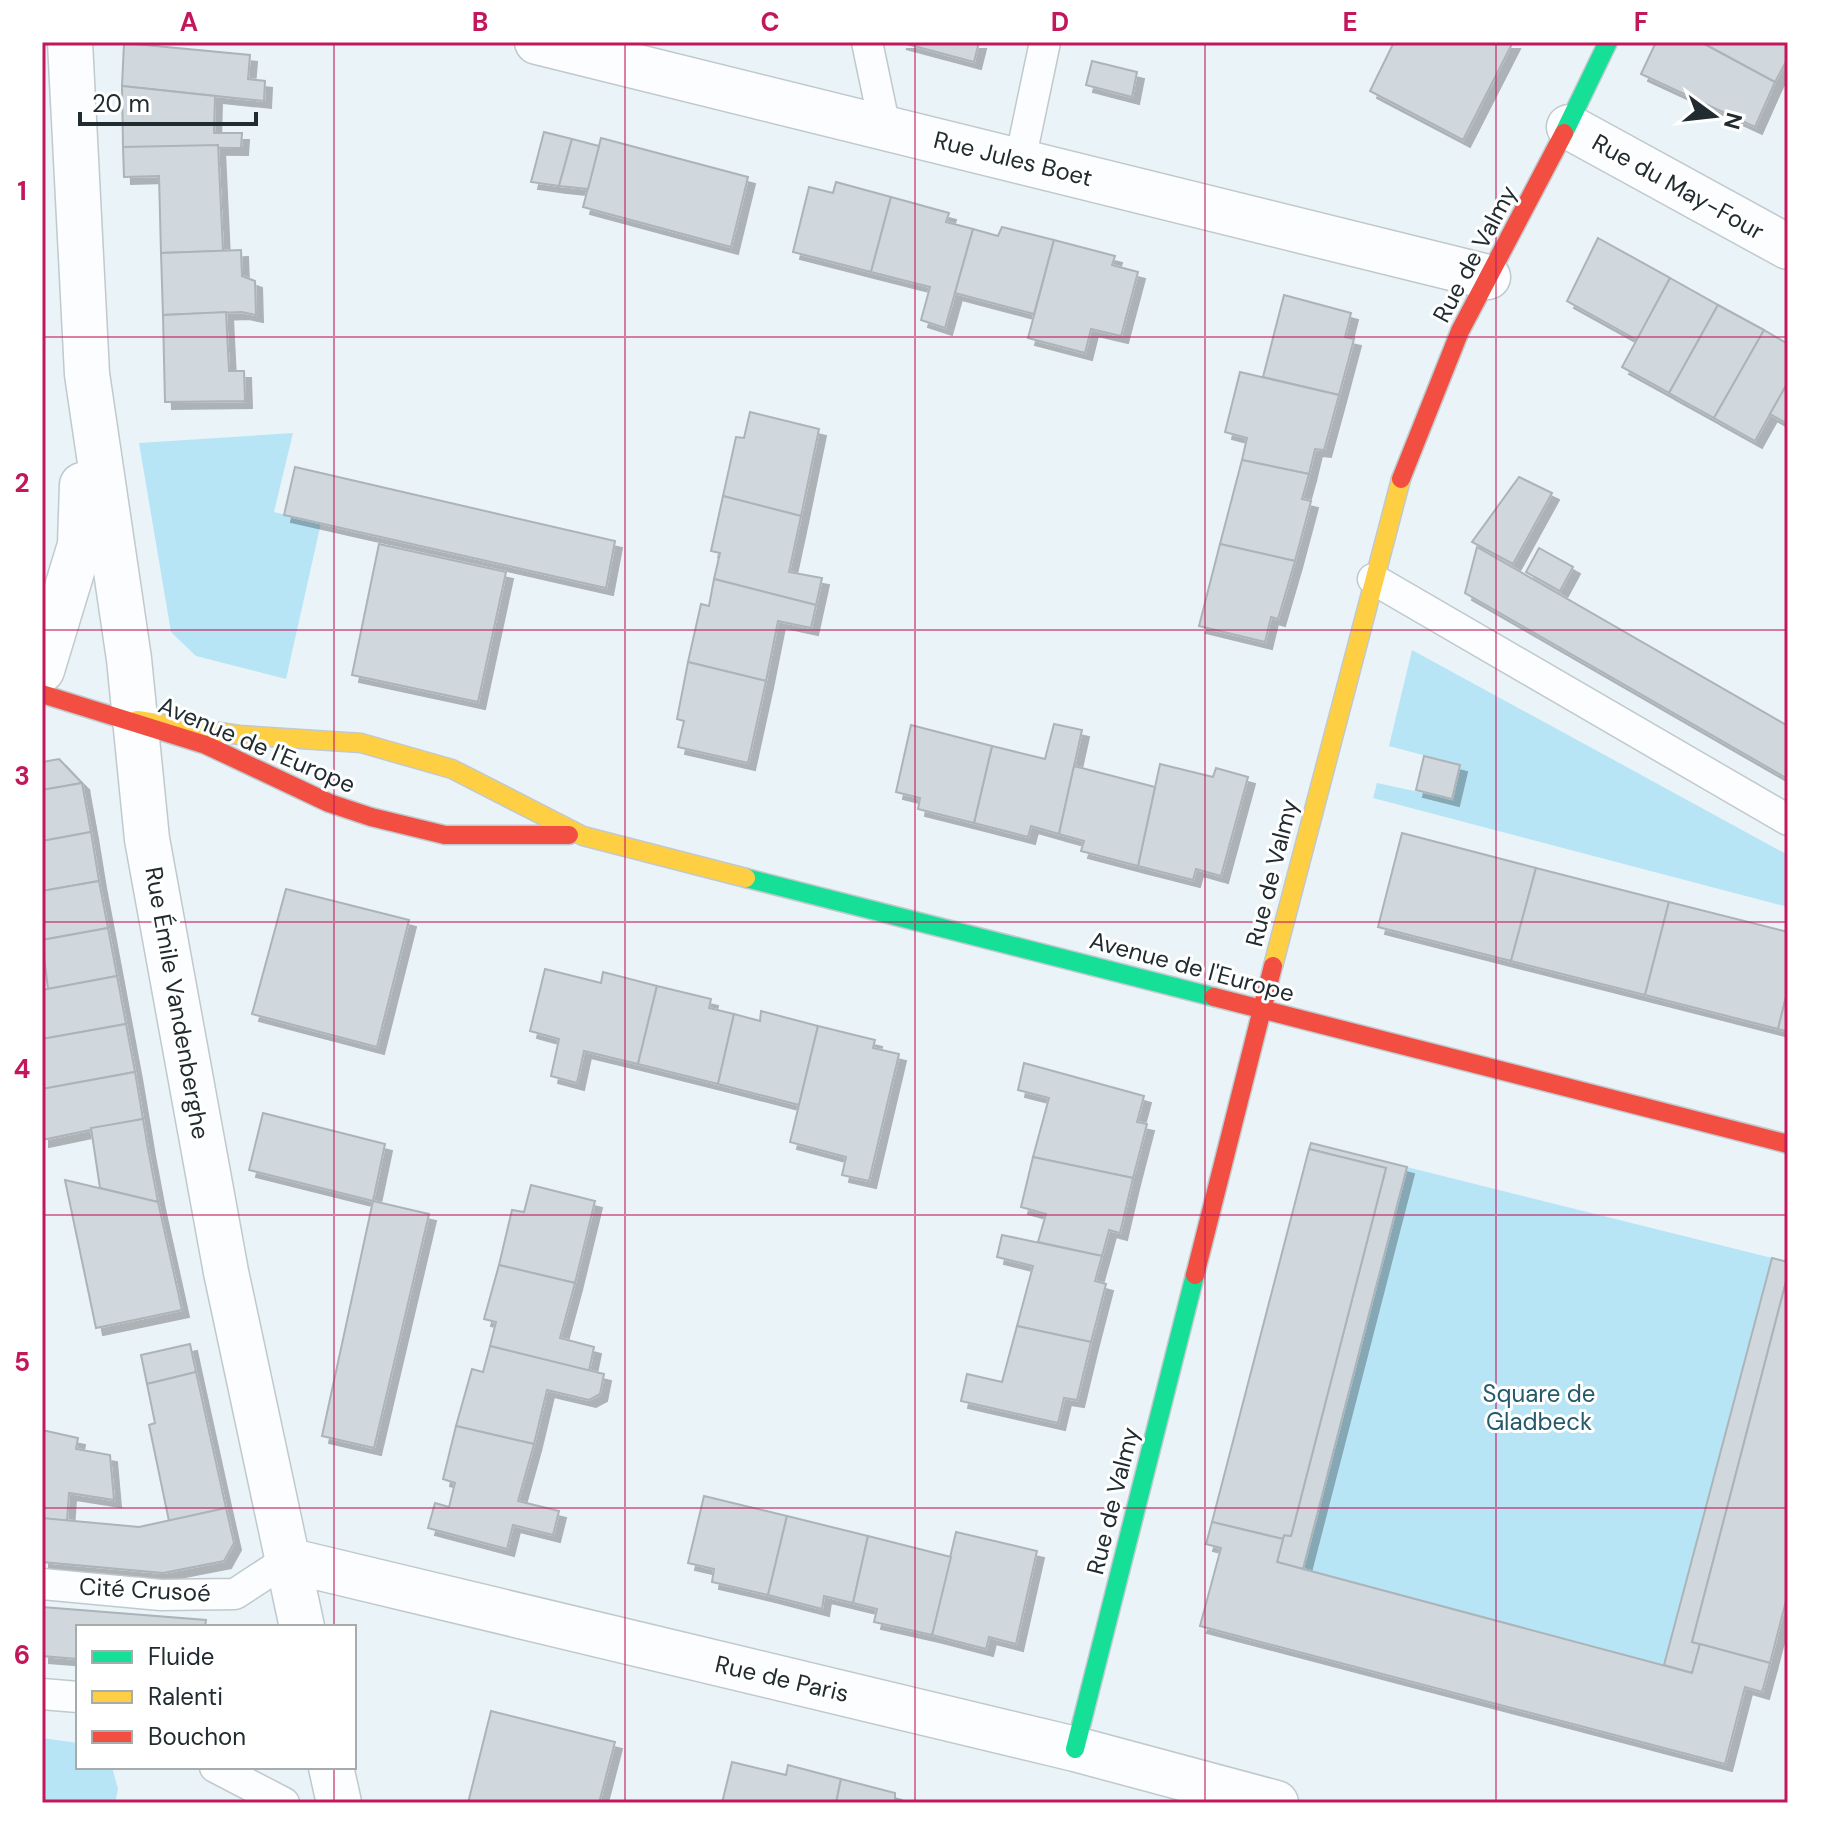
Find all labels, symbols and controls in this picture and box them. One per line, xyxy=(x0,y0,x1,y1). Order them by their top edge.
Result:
text: A xyxy=(180,5,198,39)
text: B xyxy=(472,5,488,39)
text: C xyxy=(760,5,780,39)
text: D xyxy=(1051,5,1069,39)
text: E xyxy=(1342,5,1358,39)
text: F xyxy=(1634,5,1648,39)
scale bar xyxy=(80,76,256,126)
north arrow xyxy=(1674,76,1754,156)
text: 20 m xyxy=(92,88,150,119)
text: N xyxy=(1717,110,1749,133)
street label: Rue Jules Boet xyxy=(931,124,1096,193)
street label: Rue du May-Four xyxy=(1587,127,1770,247)
text: 1 xyxy=(17,174,27,208)
street label: Rue de Valmy xyxy=(1426,180,1524,328)
text: 2 xyxy=(14,466,30,500)
street label: Avenue de l'Europe xyxy=(154,689,360,800)
text: 3 xyxy=(14,759,30,793)
street label: Rue de Valmy xyxy=(1238,796,1305,950)
street label: Rue Émile Vandenberghe xyxy=(138,864,217,1142)
street label: Avenue de l'Europe xyxy=(1086,924,1298,1009)
text: 4 xyxy=(14,1052,30,1086)
text: 5 xyxy=(14,1345,30,1379)
park label: Square de Gladbeck xyxy=(1483,1378,1595,1437)
street label: Rue de Valmy xyxy=(1079,1424,1146,1578)
street label: Cité Crusoé xyxy=(78,1571,212,1608)
legend xyxy=(76,1625,356,1769)
text: 6 xyxy=(14,1638,30,1672)
text: Fluide xyxy=(148,1641,214,1672)
street label: Rue de Paris xyxy=(712,1648,852,1709)
text: Ralenti xyxy=(148,1681,223,1712)
text: Bouchon xyxy=(148,1721,246,1752)

